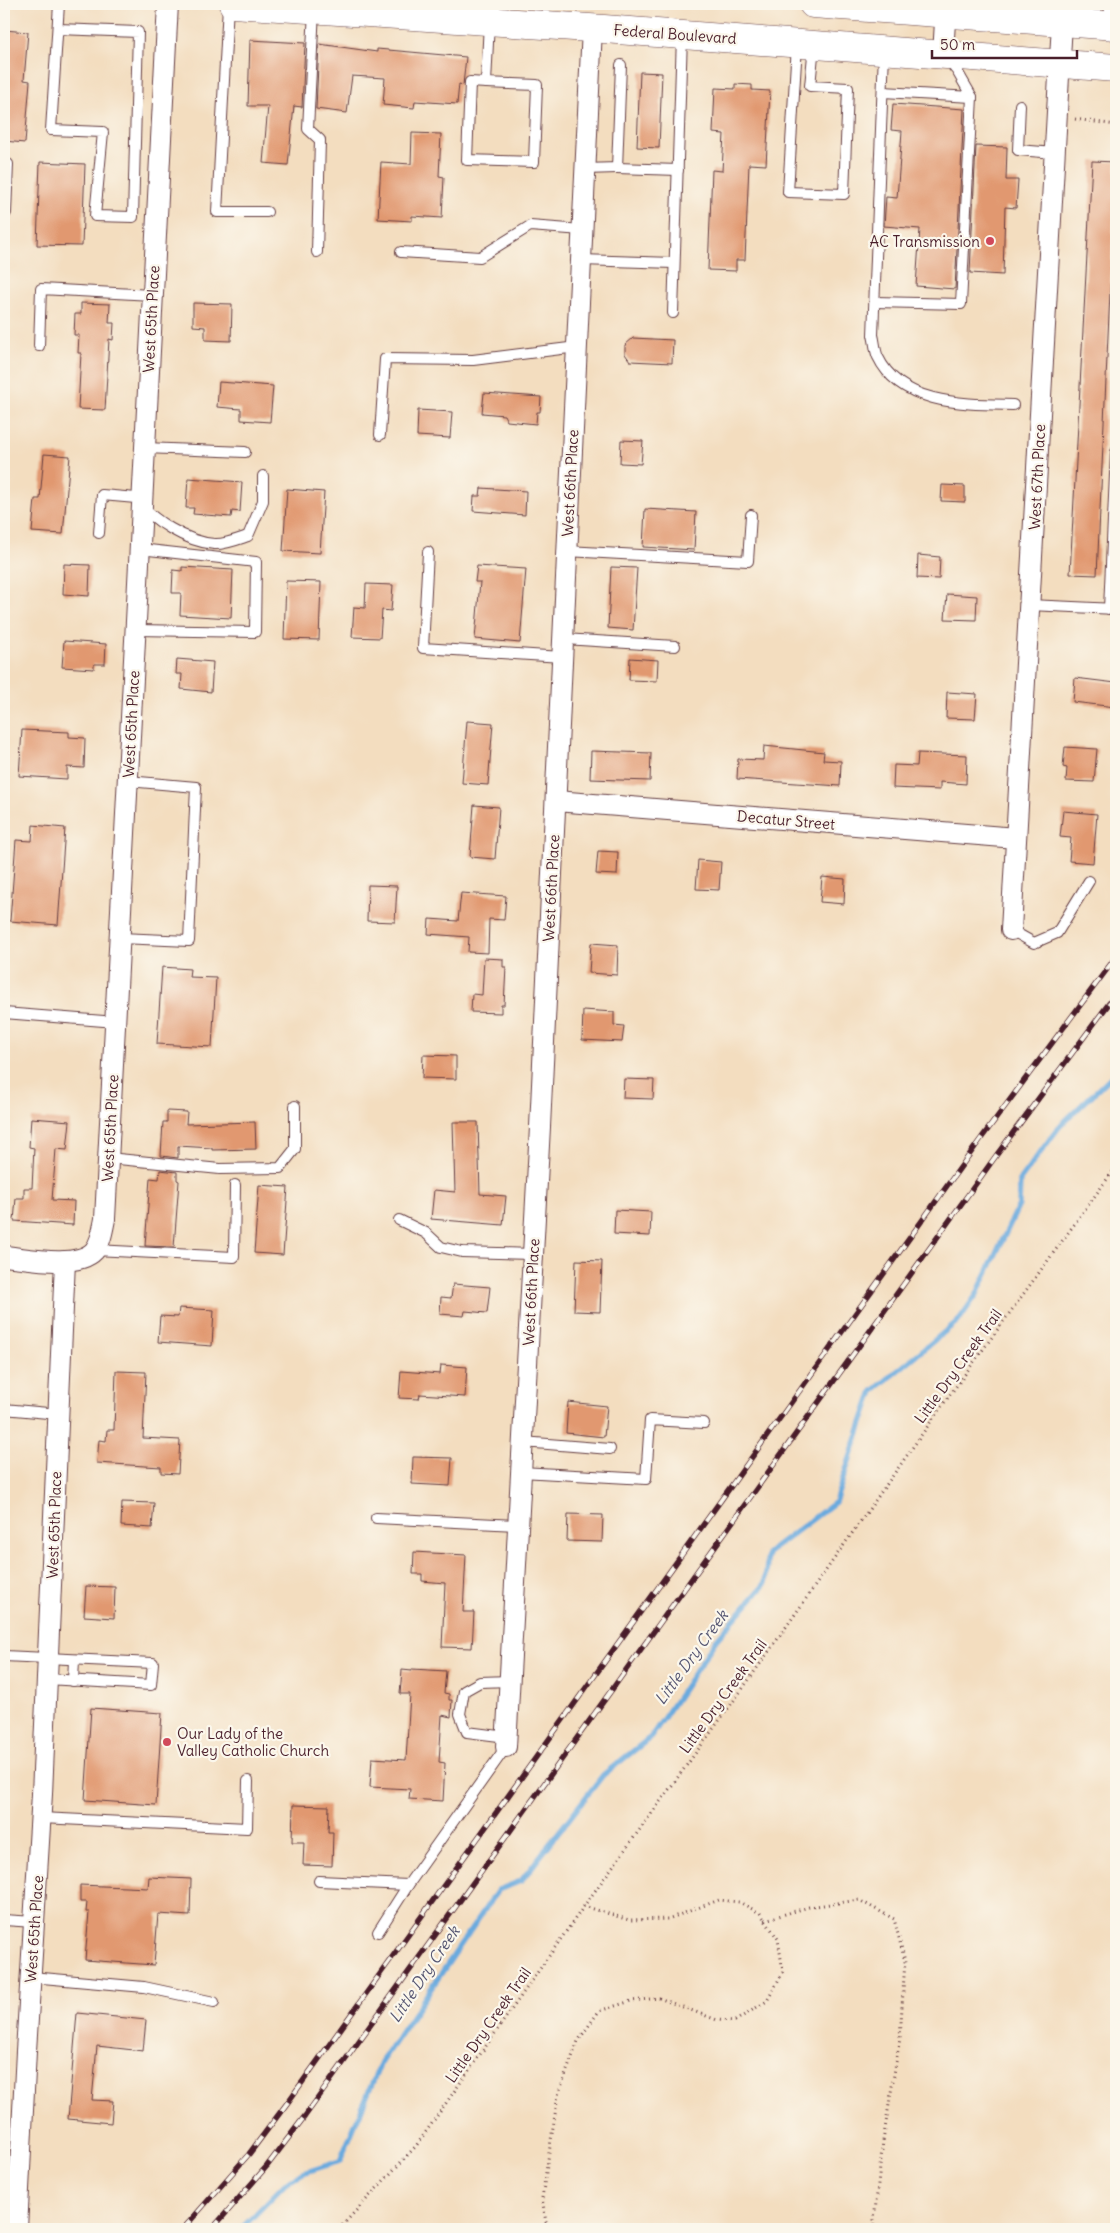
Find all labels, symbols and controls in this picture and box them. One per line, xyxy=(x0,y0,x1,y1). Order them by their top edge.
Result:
street label: Federal Boulevard xyxy=(613,20,737,48)
scale bar xyxy=(932,28,1078,60)
text: 50 m xyxy=(940,35,975,54)
place label: AC Transmission xyxy=(869,232,980,251)
marker: AC Transmission xyxy=(984,235,996,247)
street label: West 65th Place xyxy=(139,265,163,373)
street label: West 67th Place xyxy=(1025,423,1049,531)
street label: West 66th Place xyxy=(558,429,582,537)
street label: West 65th Place xyxy=(119,670,143,778)
street label: Decatur Street xyxy=(736,806,836,834)
street label: West 66th Place xyxy=(539,834,563,942)
street label: West 65th Place xyxy=(98,1074,122,1182)
street label: West 66th Place xyxy=(519,1238,543,1346)
street label: Little Dry Creek Trail xyxy=(910,1305,1006,1427)
street label: West 65th Place xyxy=(43,1471,65,1579)
water label: Little Dry Creek xyxy=(650,1604,733,1708)
street label: Little Dry Creek Trail xyxy=(675,1635,771,1757)
place label: Our Lady of the Valley Catholic Church xyxy=(177,1724,329,1760)
marker: Our Lady of the Valley Catholic Church xyxy=(161,1736,173,1748)
street label: West 65th Place xyxy=(21,1875,47,1983)
water label: Little Dry Creek xyxy=(384,1921,465,2026)
street label: Little Dry Creek Trail xyxy=(441,1964,535,2086)

